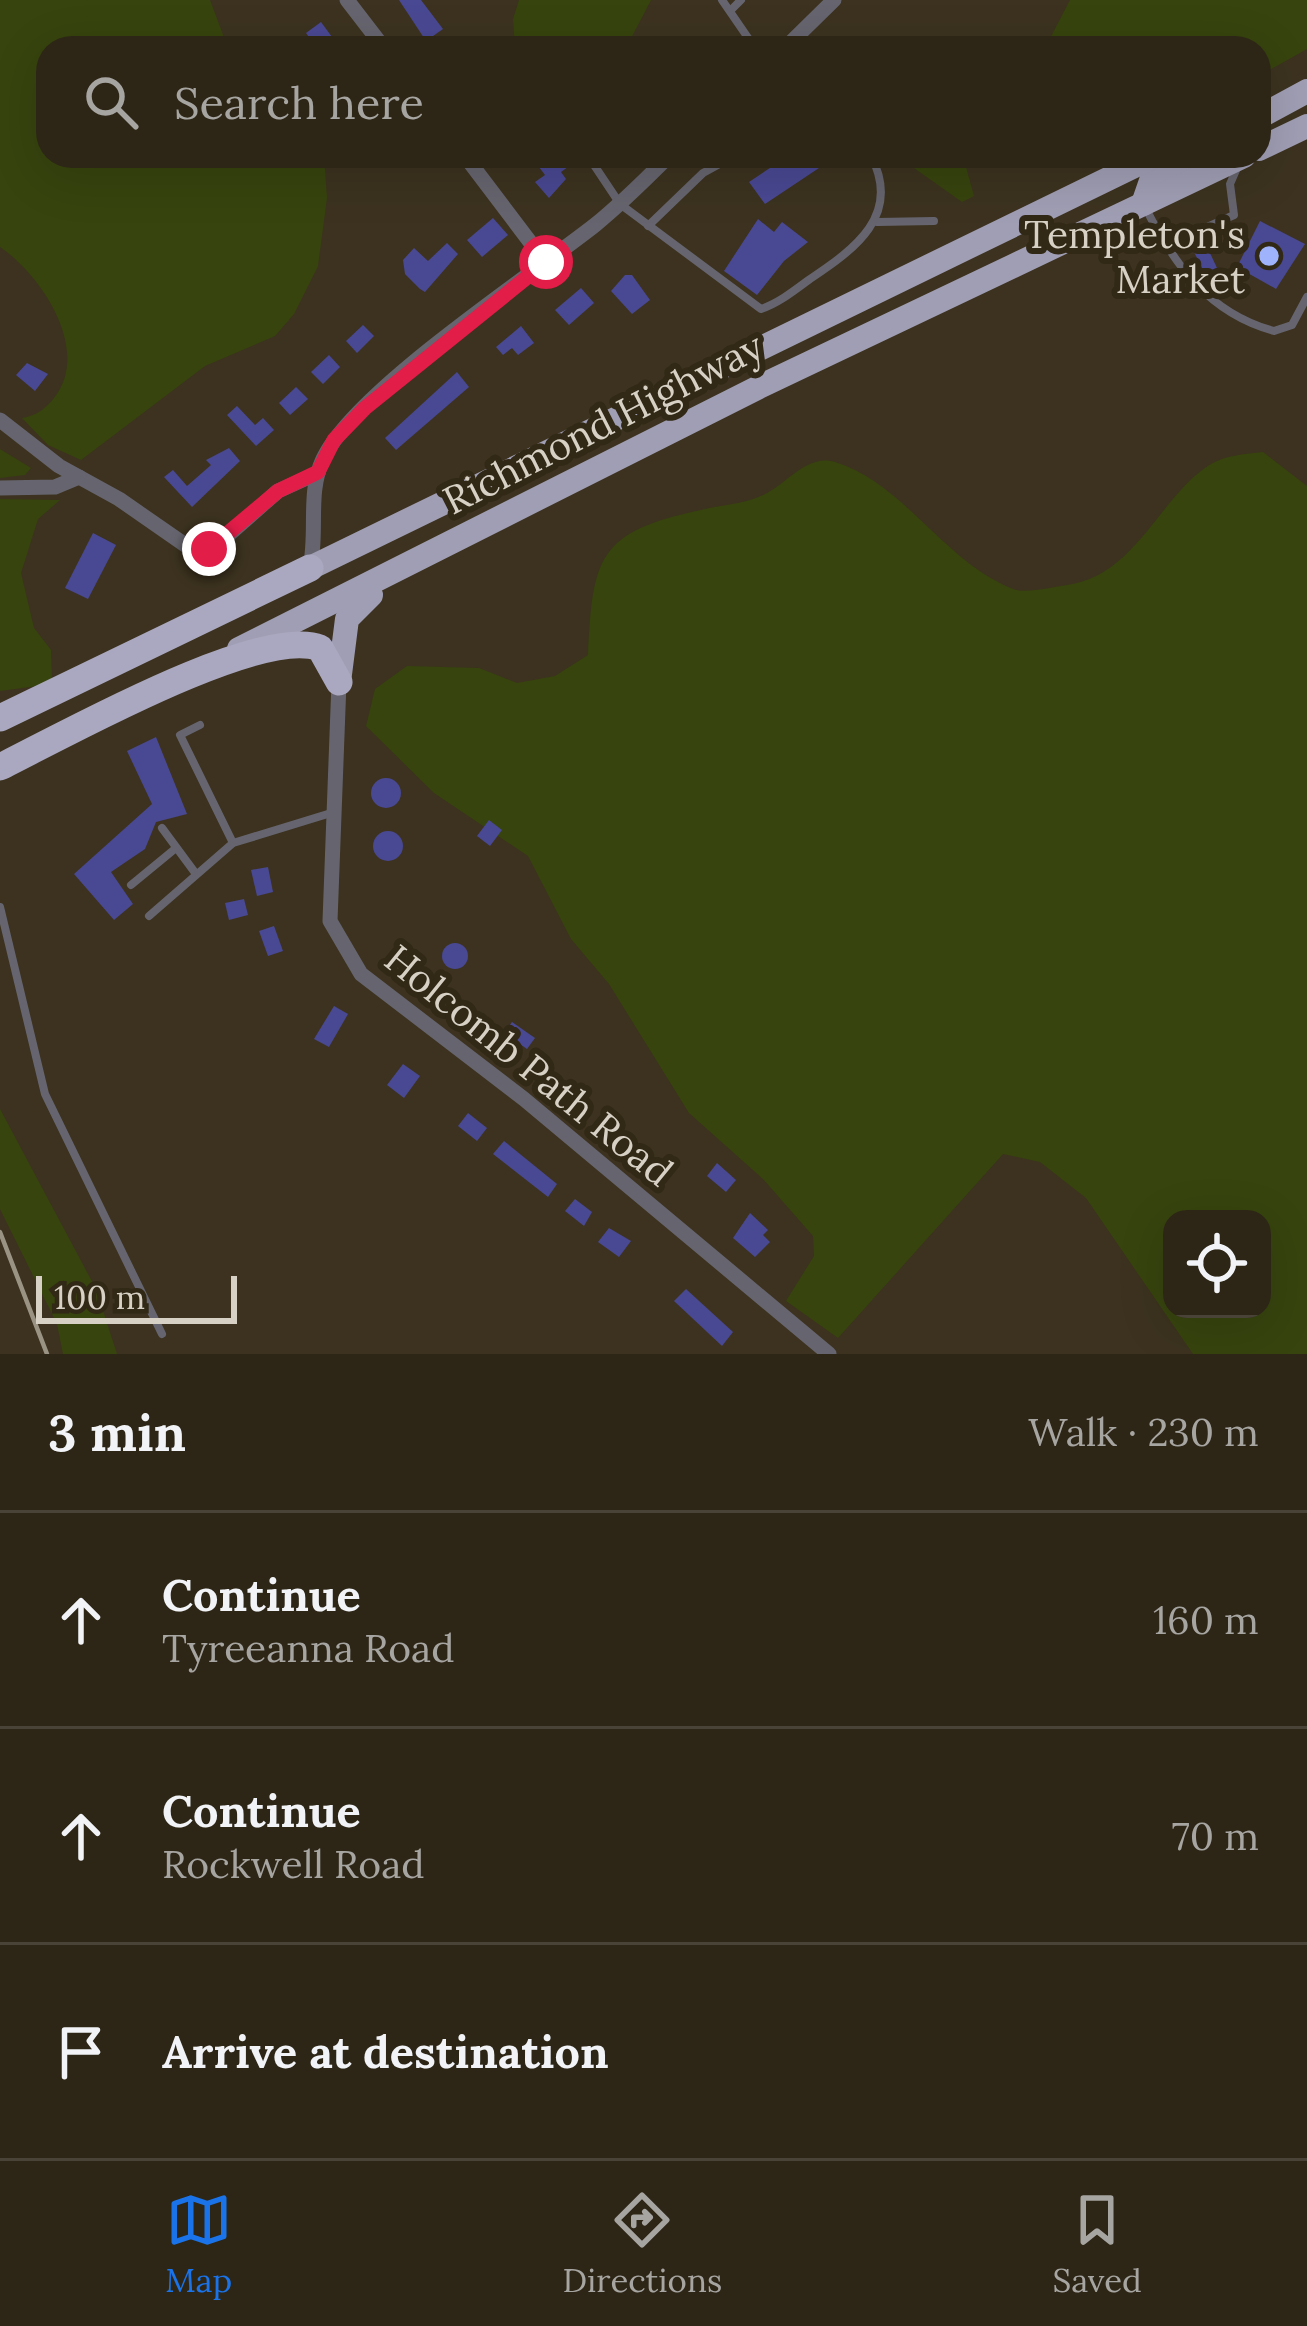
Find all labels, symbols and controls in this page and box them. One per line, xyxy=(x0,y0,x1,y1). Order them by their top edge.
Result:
search box xyxy=(36,36,1271,168)
icon: search xyxy=(78,69,144,135)
text: Search here xyxy=(174,74,424,131)
place label: Templeton's Market xyxy=(1024,209,1245,304)
route start xyxy=(519,235,573,289)
marker: Templeton's Market xyxy=(1256,243,1282,269)
street label: Richmond Highway xyxy=(435,321,772,525)
route end xyxy=(182,522,236,576)
street label: Holcomb Path Road xyxy=(375,933,683,1197)
map controls xyxy=(1163,1210,1271,1318)
button: locate xyxy=(1163,1210,1271,1318)
scale bar xyxy=(36,1270,237,1323)
text: 100 m xyxy=(54,1276,145,1318)
text: 3 min xyxy=(48,1400,186,1465)
text: Walk · 230 m xyxy=(1028,1407,1259,1457)
text: Continue xyxy=(162,1566,361,1623)
icon: ahead xyxy=(48,1587,114,1653)
text: 160 m xyxy=(1153,1595,1259,1645)
text: Tyreeanna Road xyxy=(162,1623,455,1673)
text: Continue xyxy=(162,1782,361,1839)
icon: ahead xyxy=(48,1803,114,1869)
text: 70 m xyxy=(1172,1811,1259,1861)
text: Rockwell Road xyxy=(162,1839,425,1889)
icon: arrive xyxy=(48,2019,114,2085)
text: Arrive at destination xyxy=(162,2023,609,2080)
tab: Map xyxy=(165,2187,232,2301)
tab: Directions xyxy=(563,2187,722,2301)
tab: Saved xyxy=(1053,2187,1142,2301)

